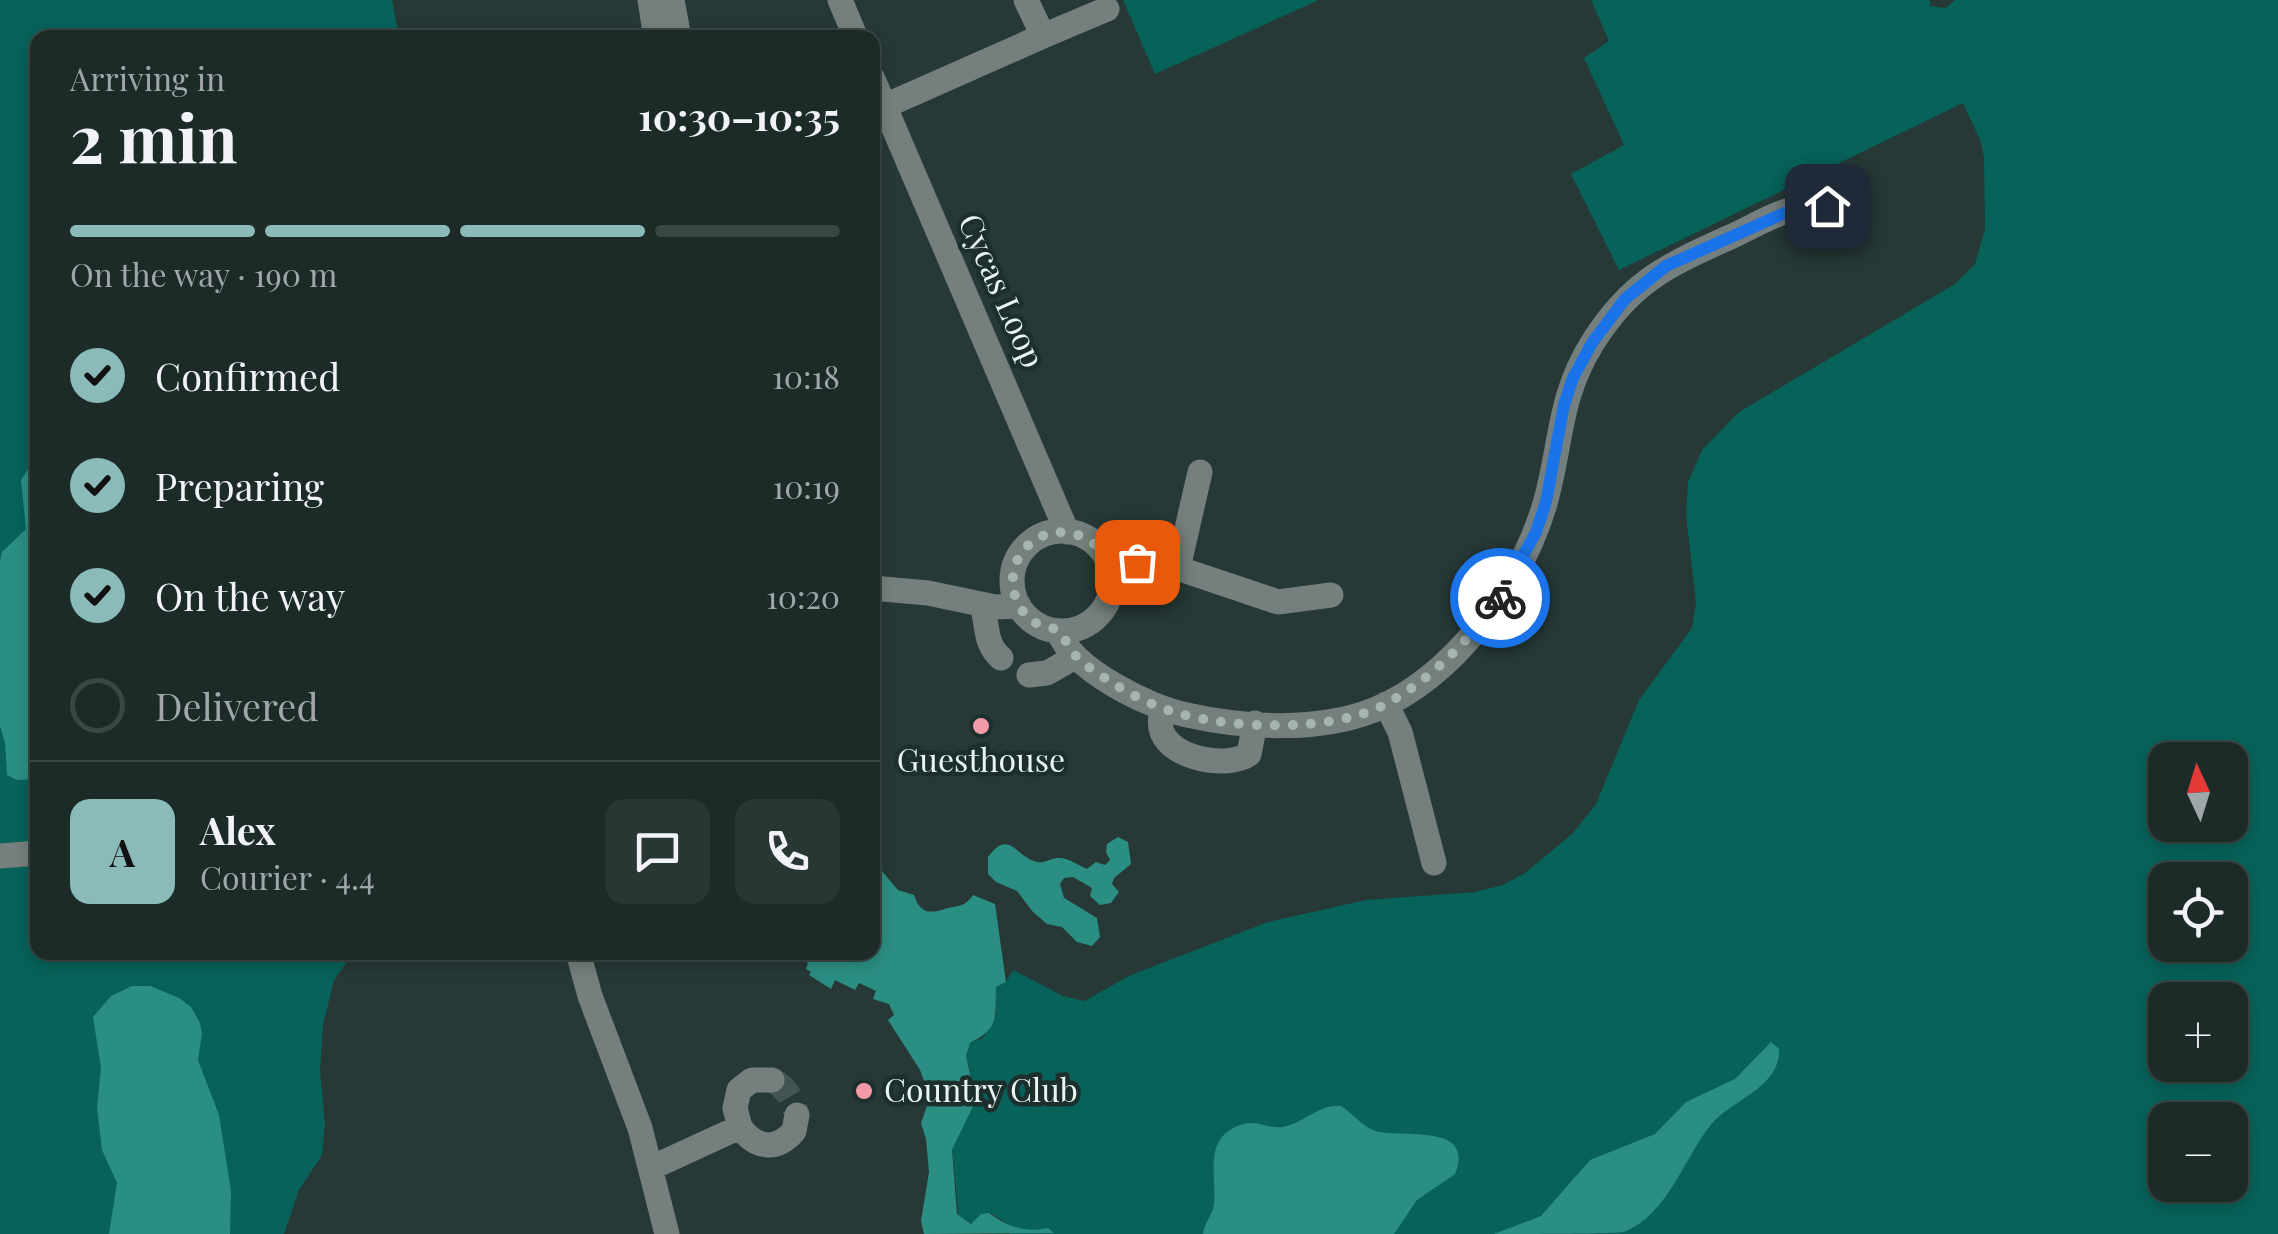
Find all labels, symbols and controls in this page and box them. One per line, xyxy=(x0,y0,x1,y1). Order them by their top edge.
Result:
text: Arriving in xyxy=(70,56,225,99)
text: 10:30–10:35 xyxy=(638,90,840,141)
text: 2 min xyxy=(70,93,238,179)
pin xyxy=(1785,164,1870,249)
icon: home xyxy=(1800,179,1855,234)
street label: Cycas Loop xyxy=(950,206,1056,374)
text: On the way · 190 m xyxy=(70,252,337,295)
icon: check xyxy=(70,348,125,403)
text: Confirmed xyxy=(155,350,340,401)
text: 10:18 xyxy=(772,354,840,397)
icon: check xyxy=(70,458,125,513)
text: Preparing xyxy=(155,460,324,511)
text: 10:19 xyxy=(772,464,840,507)
pin xyxy=(1095,520,1180,605)
icon: bag xyxy=(1110,535,1165,590)
courier xyxy=(1450,548,1550,648)
icon: check xyxy=(70,568,125,623)
text: On the way xyxy=(155,570,345,621)
icon: bike xyxy=(1473,571,1528,626)
text: 10:20 xyxy=(766,574,840,617)
text: Delivered xyxy=(155,680,319,731)
marker: Guesthouse xyxy=(970,715,992,737)
place label: Guesthouse xyxy=(897,737,1065,780)
north arrow xyxy=(2148,742,2248,842)
map controls xyxy=(2148,742,2248,1202)
button: chat xyxy=(605,799,710,904)
button: phone xyxy=(735,799,840,904)
text: Alex xyxy=(200,804,276,855)
text: A xyxy=(110,826,135,877)
text: Courier · 4.4 xyxy=(200,855,375,898)
button: locate xyxy=(2148,862,2248,962)
button: + xyxy=(2148,982,2248,1082)
place label: Country Club xyxy=(884,1067,1078,1110)
marker: Country Club xyxy=(853,1080,875,1102)
button: − xyxy=(2148,1102,2248,1202)

